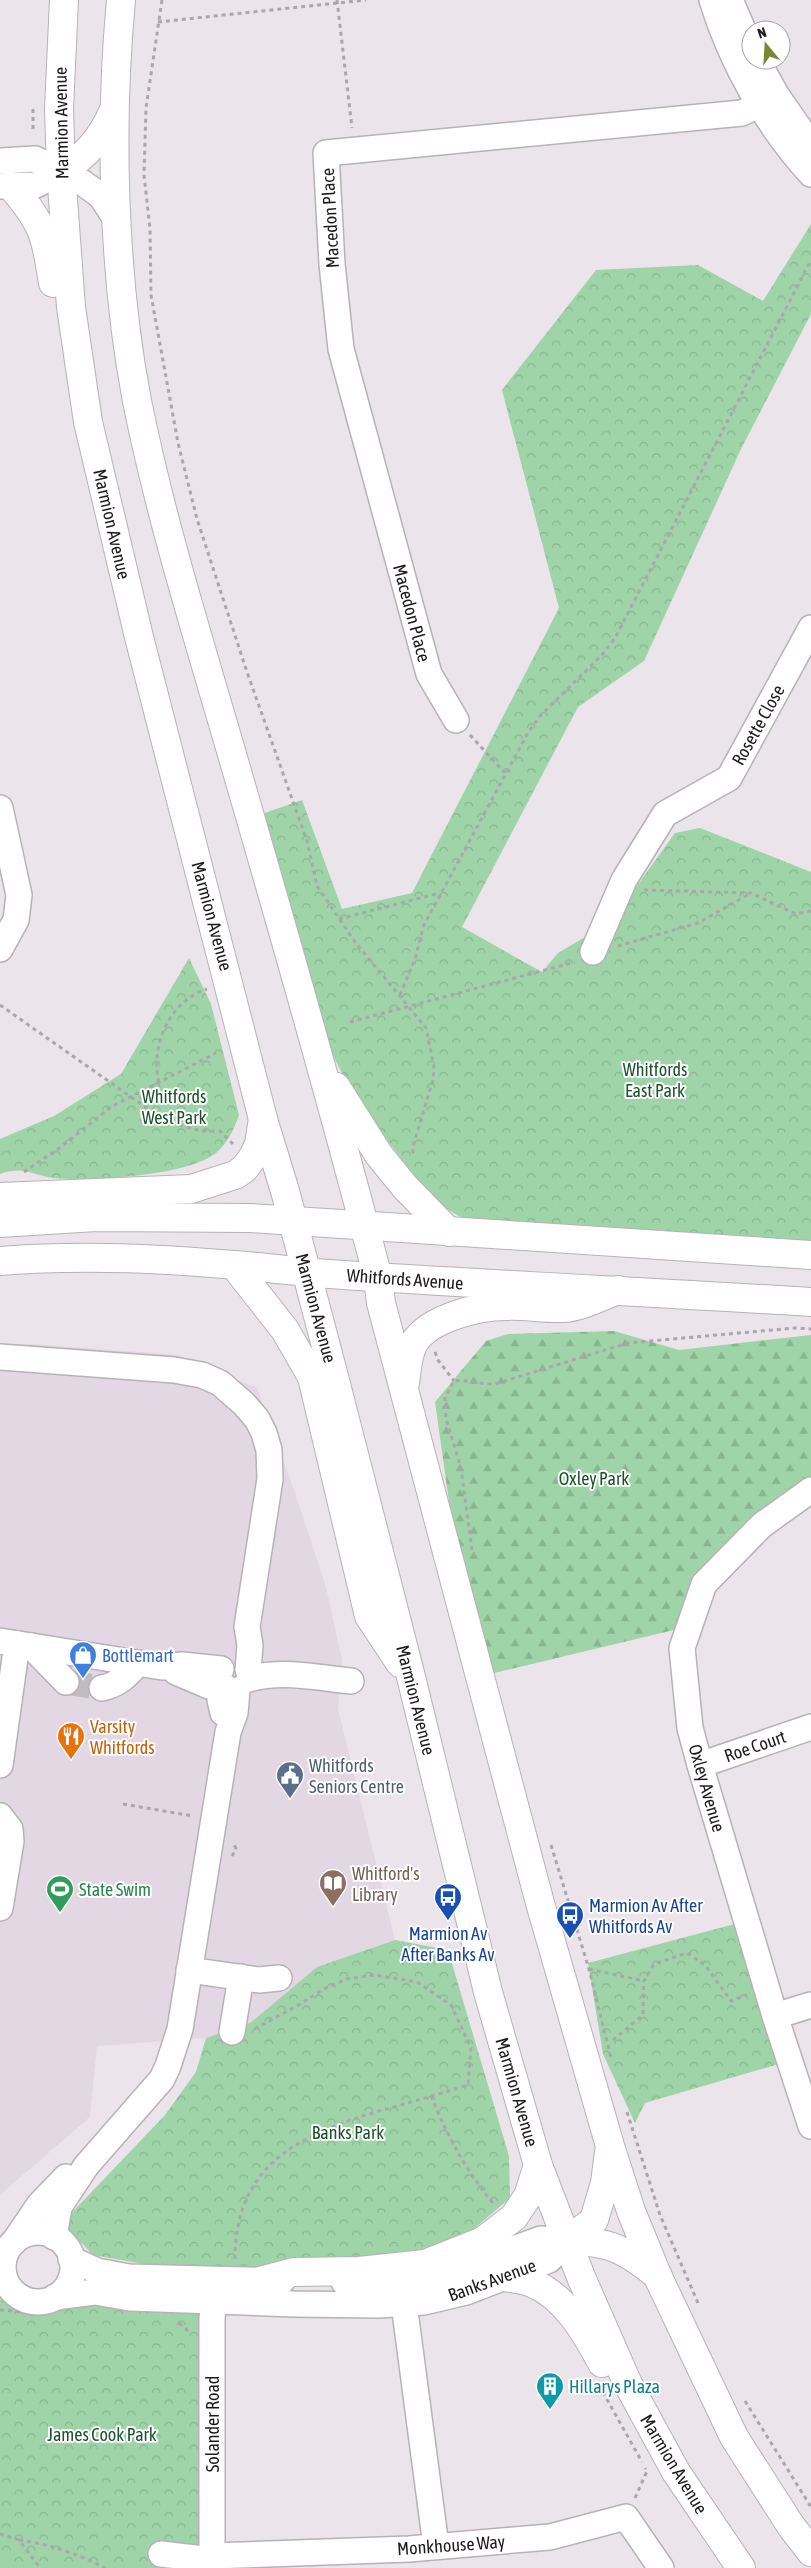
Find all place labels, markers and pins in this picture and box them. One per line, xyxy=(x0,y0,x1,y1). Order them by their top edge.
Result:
shop icon: Bottlemart xyxy=(68,1640,98,1679)
place label: Bottlemart xyxy=(102,1645,174,1666)
place label: Varsity Whitfords xyxy=(90,1716,155,1758)
restaurant icon: Varsity Whitfords xyxy=(56,1721,86,1760)
place label: Whitfords Seniors Centre xyxy=(309,1755,404,1797)
public building icon: Whitfords Seniors Centre xyxy=(275,1760,305,1799)
place label: Whitford's Library xyxy=(352,1863,420,1905)
library icon: Whitford's Library xyxy=(318,1868,348,1907)
sports icon: State Swim xyxy=(45,1874,75,1913)
place label: State Swim xyxy=(79,1879,151,1900)
bus stop icon: Marmion Av After Banks Av xyxy=(433,1882,463,1921)
place label: Marmion Av After Whitfords Av xyxy=(589,1895,703,1937)
bus stop icon: Marmion Av After Whitfords Av xyxy=(555,1900,585,1939)
place label: Marmion Av After Banks Av xyxy=(401,1923,495,1965)
building icon: Hillarys Plaza xyxy=(535,2371,565,2410)
place label: Hillarys Plaza xyxy=(569,2376,660,2397)

